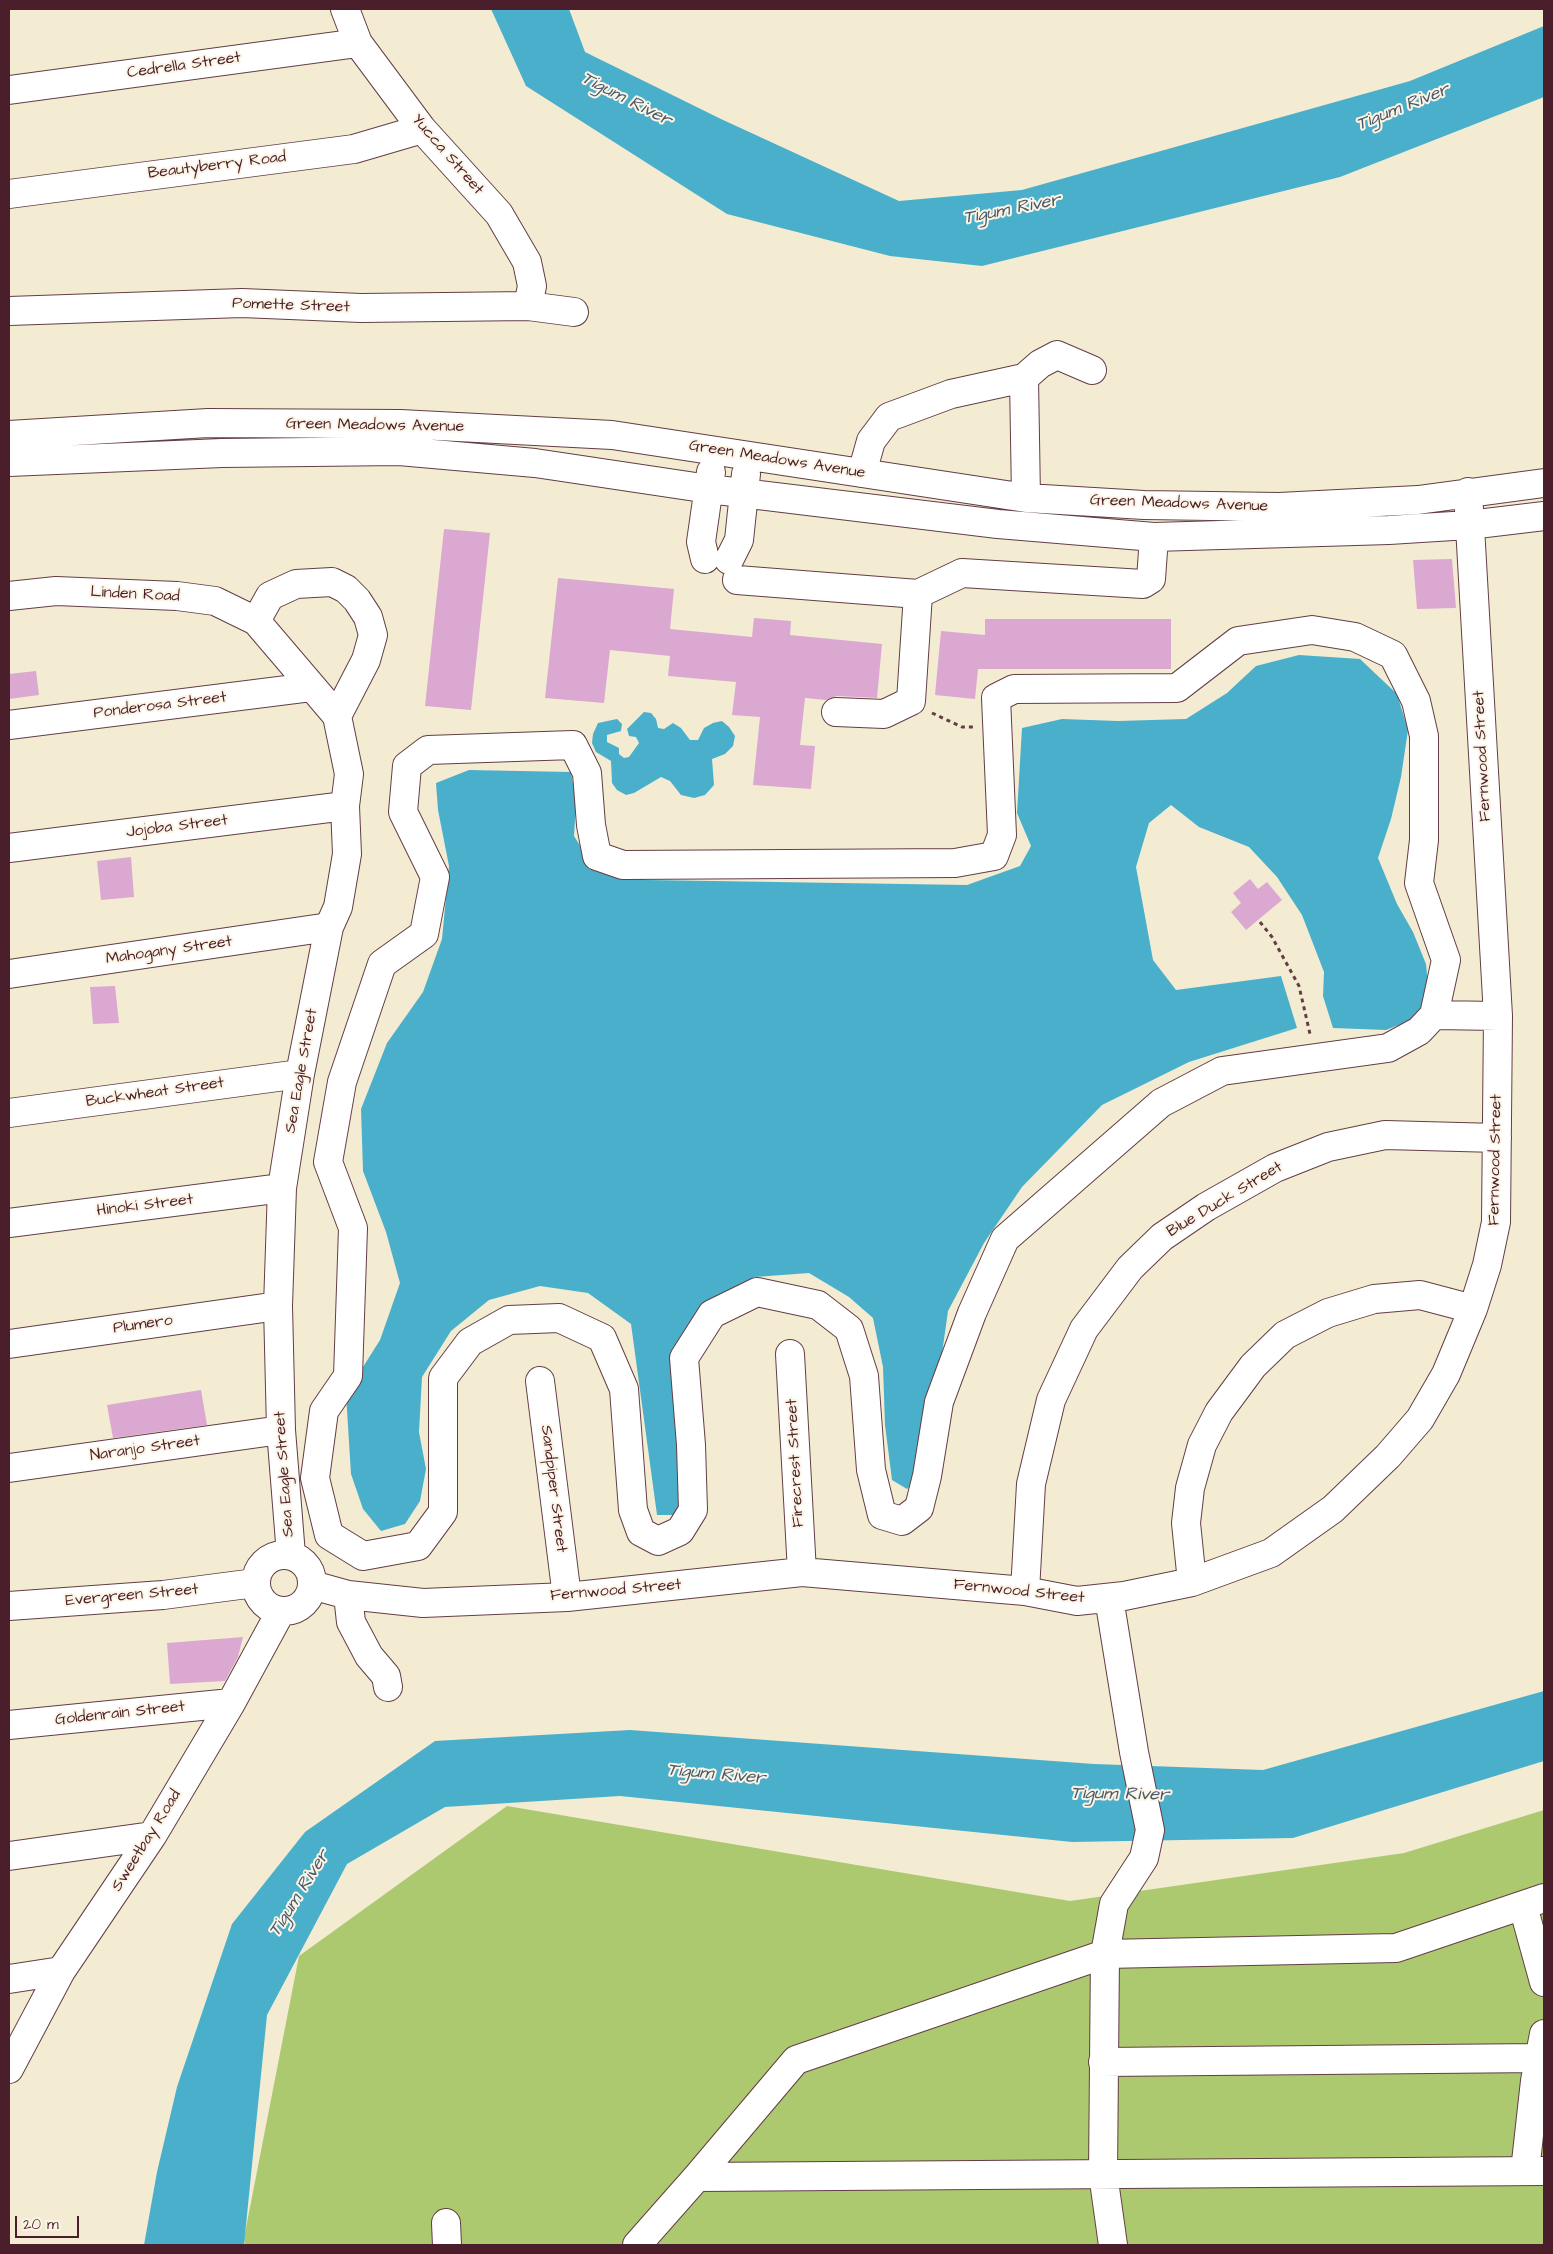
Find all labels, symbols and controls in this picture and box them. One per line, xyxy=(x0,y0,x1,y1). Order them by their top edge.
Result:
street label: Cedrella Street xyxy=(126,49,242,83)
water label: Tigum River xyxy=(577,68,675,132)
water label: Tigum River xyxy=(1353,80,1453,136)
street label: Yucca Street xyxy=(407,111,487,199)
street label: Beautyberry Road xyxy=(147,148,287,184)
water label: Tigum River xyxy=(962,190,1062,230)
street label: Pomette Street xyxy=(232,294,350,318)
street label: Green Meadows Avenue xyxy=(286,415,464,437)
street label: Green Meadows Avenue xyxy=(687,437,867,483)
street label: Green Meadows Avenue xyxy=(1090,491,1268,517)
street label: Linden Road xyxy=(90,583,180,607)
street label: Ponderosa Street xyxy=(92,688,228,724)
street label: Fernwood Street xyxy=(1470,690,1496,822)
street label: Jojoba Street xyxy=(125,811,229,843)
street label: Mahogany Street xyxy=(105,933,233,969)
street label: Sea Eagle Street xyxy=(282,1007,322,1135)
street label: Buckwheat Street xyxy=(85,1074,225,1112)
street label: Fernwood Street xyxy=(1485,1094,1507,1226)
street label: Blue Duck Street xyxy=(1164,1158,1286,1242)
street label: Hinoki Street xyxy=(96,1191,194,1221)
street label: Plumero xyxy=(112,1311,174,1339)
street label: Firecrest Street xyxy=(783,1398,809,1528)
street label: Sea Eagle Street xyxy=(271,1410,299,1538)
street label: Sandpiper Street xyxy=(536,1424,570,1554)
street label: Naranjo Street xyxy=(89,1432,201,1466)
street label: Fernwood Street xyxy=(550,1576,682,1606)
street label: Fernwood Street xyxy=(953,1576,1085,1608)
street label: Evergreen Street xyxy=(65,1581,199,1611)
street label: Goldenrain Street xyxy=(54,1698,186,1730)
water label: Tigum River xyxy=(666,1760,766,1790)
water label: Tigum River xyxy=(1071,1783,1169,1807)
street label: Sweetbay Road xyxy=(108,1787,186,1895)
water label: Tigum River xyxy=(265,1847,335,1941)
scale bar xyxy=(18,2206,81,2238)
text: 20 m xyxy=(23,2214,59,2235)

